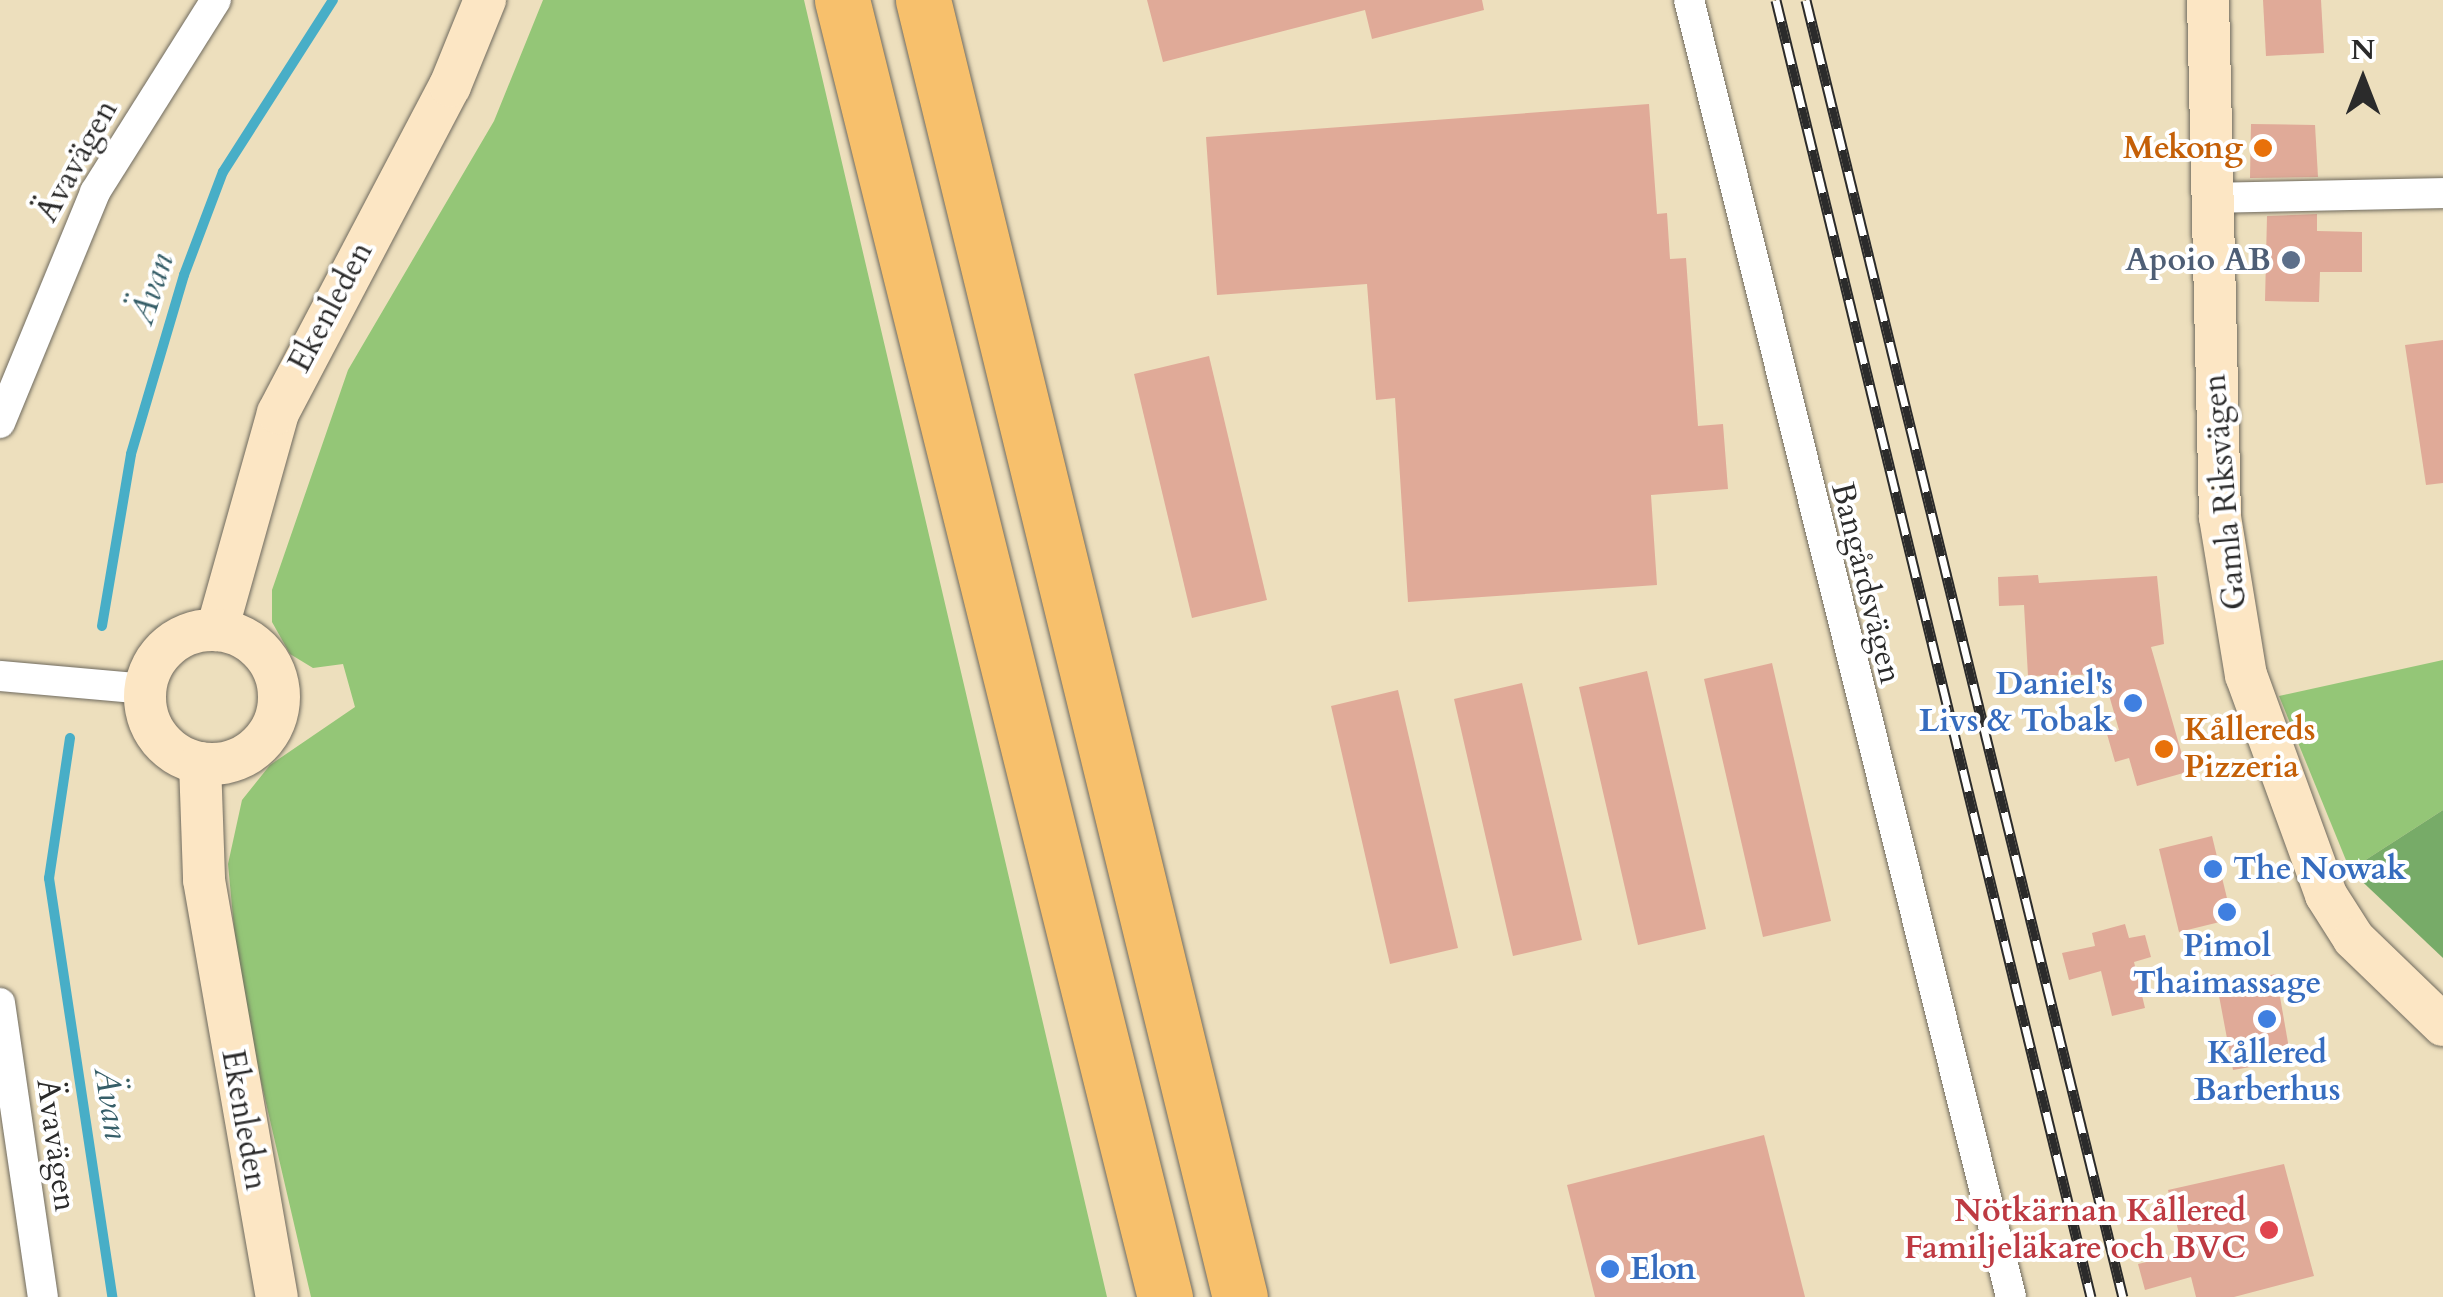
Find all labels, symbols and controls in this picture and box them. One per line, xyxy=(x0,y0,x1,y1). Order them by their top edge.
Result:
north arrow xyxy=(2313,30,2413,130)
text: N xyxy=(2351,31,2375,69)
street label: Ävavägen xyxy=(28,93,126,229)
place label: Mekong xyxy=(2123,129,2243,167)
marker: Mekong xyxy=(2252,137,2274,159)
street label: Ekenleden xyxy=(281,235,381,379)
place label: Apoio AB xyxy=(2125,241,2271,279)
water label: Ävan xyxy=(121,248,183,330)
marker: Apoio AB xyxy=(2280,249,2302,271)
street label: Gamla Riksvägen xyxy=(2196,372,2254,612)
street label: Bangårdsvägen xyxy=(1822,478,1910,688)
place label: Daniel's Livs & Tobak xyxy=(1919,666,2113,741)
marker: Daniel's Livs & Tobak xyxy=(2122,692,2144,714)
place label: Kållereds Pizzeria xyxy=(2184,712,2316,787)
marker: Kållereds Pizzeria xyxy=(2153,738,2175,760)
place label: The Nowak xyxy=(2233,850,2407,888)
marker: The Nowak xyxy=(2202,858,2224,880)
marker: Pimol Thaimassage xyxy=(2216,901,2238,923)
place label: Pimol Thaimassage xyxy=(2133,928,2321,1003)
marker: Kållered Barberhus xyxy=(2256,1008,2278,1030)
place label: Kållered Barberhus xyxy=(2193,1035,2341,1110)
street label: Ekenleden xyxy=(213,1047,275,1193)
water label: Ävan xyxy=(85,1064,137,1142)
street label: Ävavägen xyxy=(28,1076,84,1214)
place label: Nötkärnan Kållered Familjeläkare och BVC xyxy=(1904,1193,2246,1268)
marker: Nötkärnan Kållered Familjeläkare och BVC xyxy=(2256,1217,2282,1243)
place label: Elon xyxy=(1630,1250,1696,1288)
marker: Elon xyxy=(1599,1258,1621,1280)

